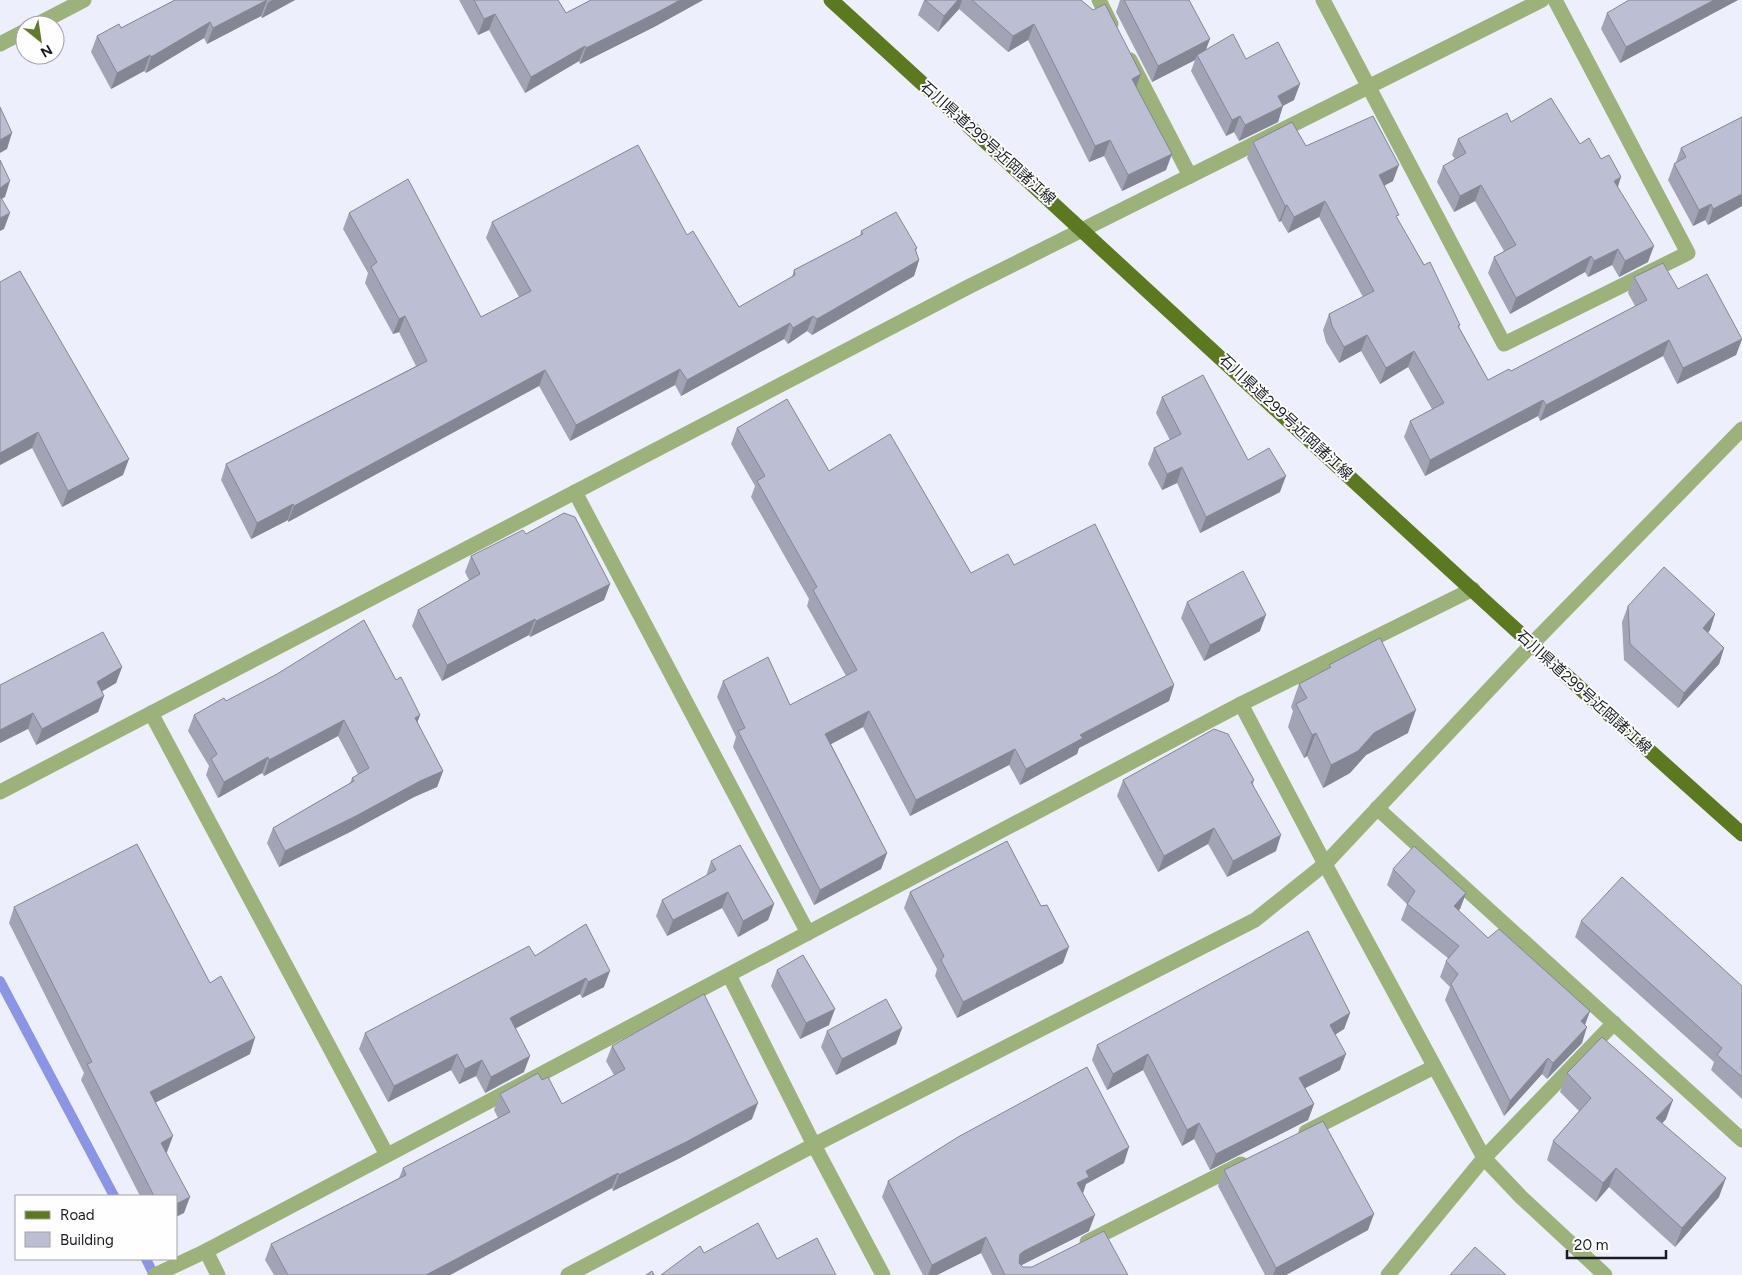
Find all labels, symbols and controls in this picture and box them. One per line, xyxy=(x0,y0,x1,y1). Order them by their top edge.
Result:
north arrow xyxy=(15,15,65,65)
text: N xyxy=(37,41,55,61)
street label: 石川県道299号近岡諸江線 xyxy=(917,78,1059,208)
street label: 石川県道299号近岡諸江線 xyxy=(1216,351,1356,483)
street label: 石川県道299号近岡諸江線 xyxy=(1513,627,1655,757)
legend xyxy=(15,1195,178,1260)
text: Road xyxy=(60,1206,95,1224)
scale bar xyxy=(1567,1228,1666,1260)
text: Building xyxy=(60,1231,114,1249)
text: 20 m xyxy=(1574,1236,1608,1254)

